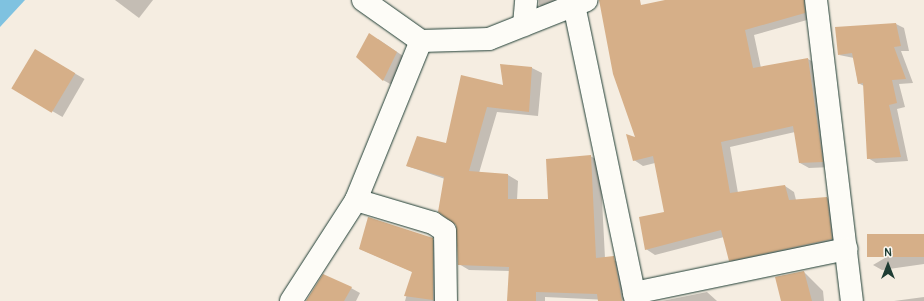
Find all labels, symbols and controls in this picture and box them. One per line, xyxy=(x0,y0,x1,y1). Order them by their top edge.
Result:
north arrow xyxy=(868,245,908,285)
text: N xyxy=(884,246,892,259)

